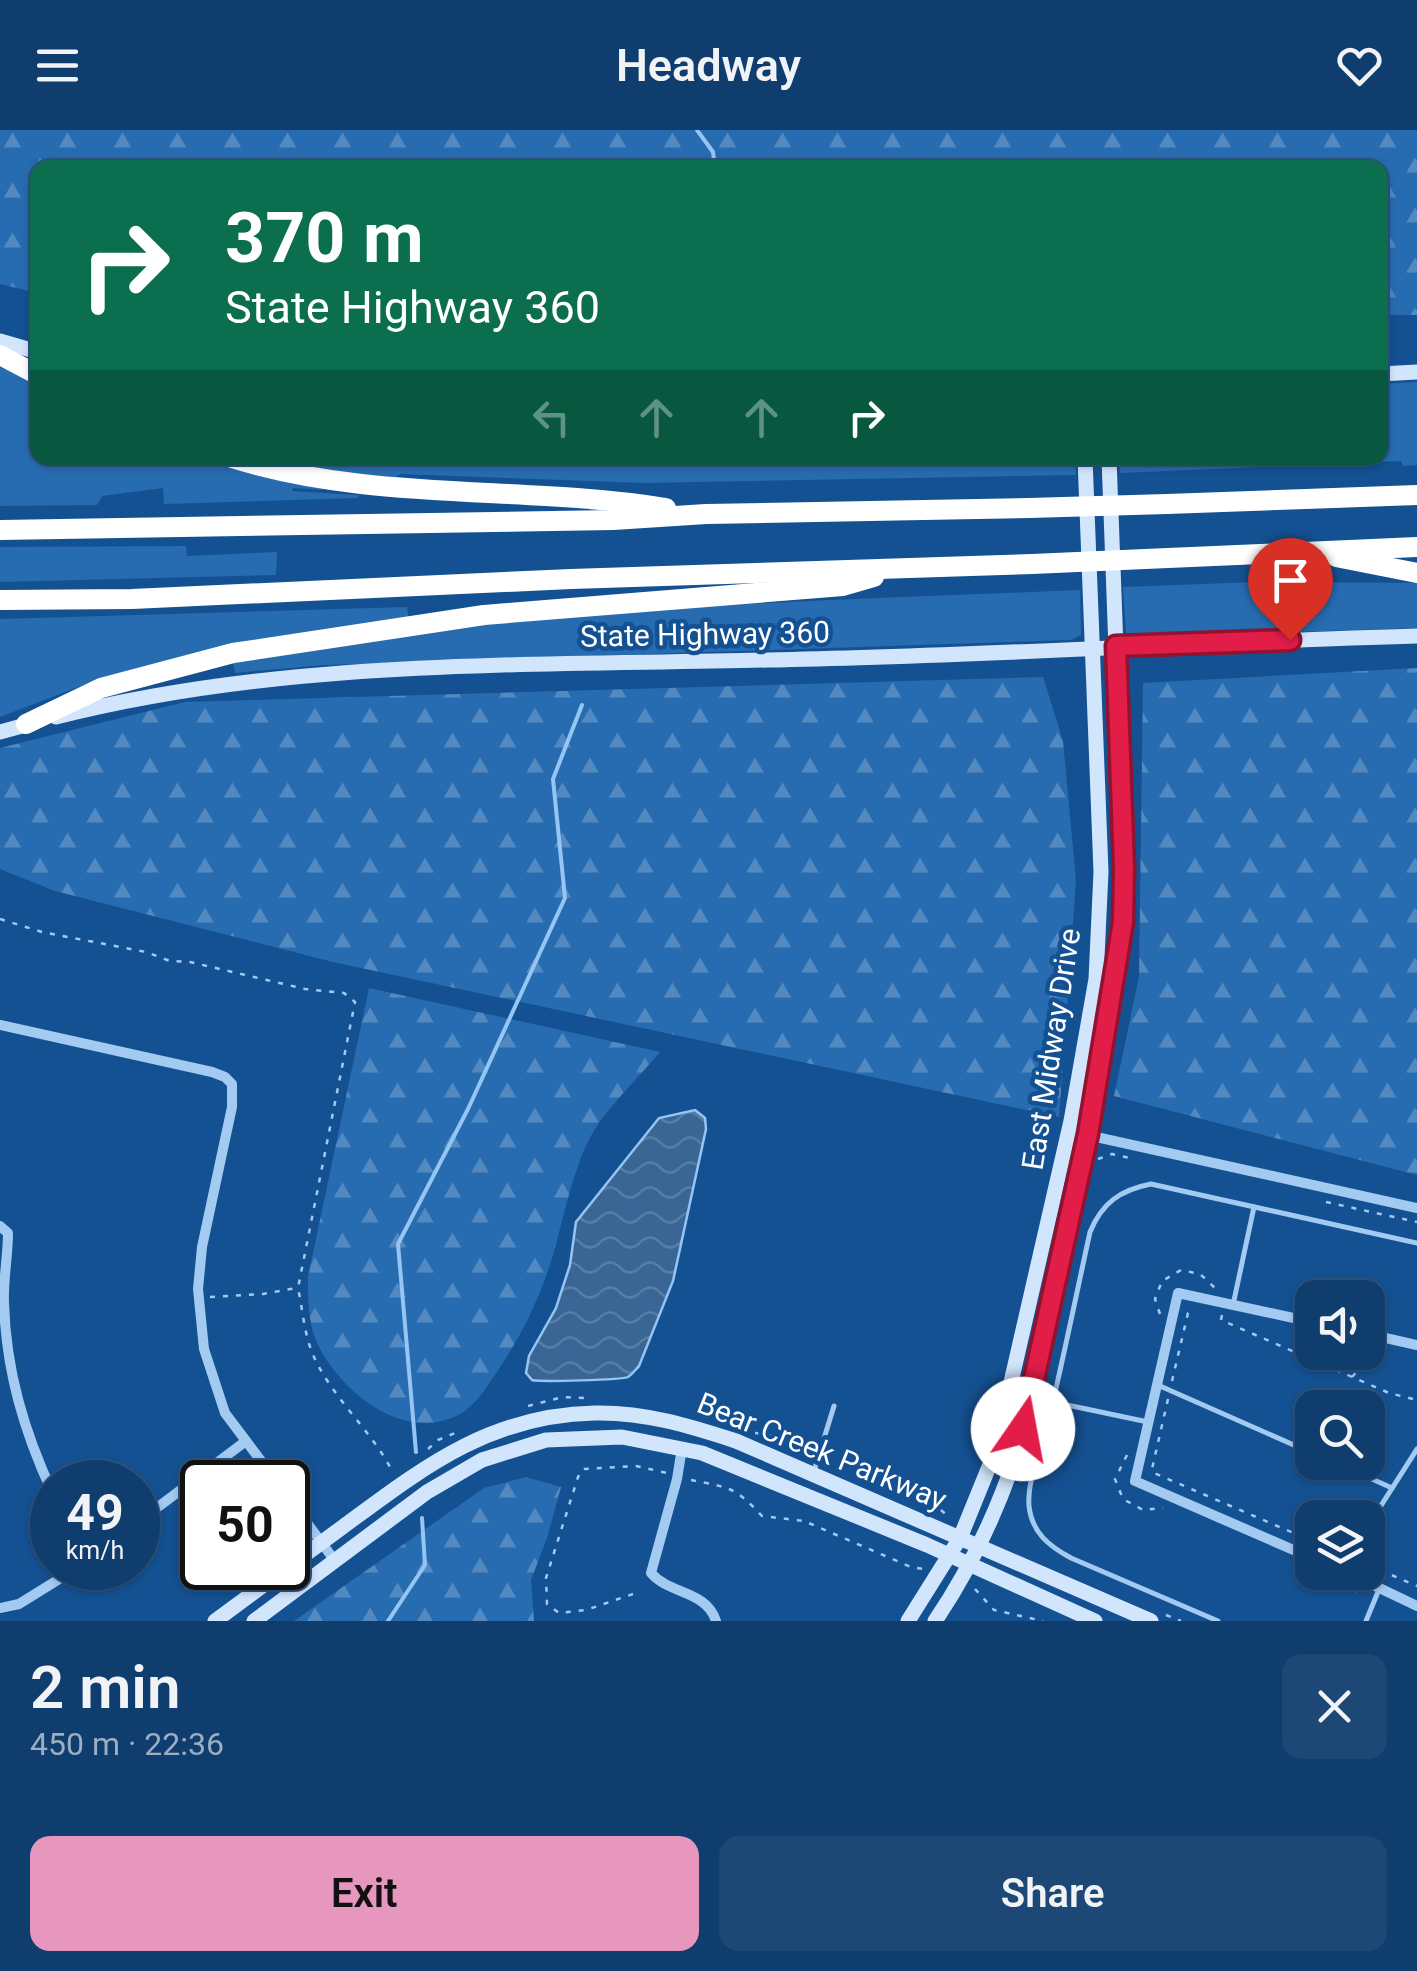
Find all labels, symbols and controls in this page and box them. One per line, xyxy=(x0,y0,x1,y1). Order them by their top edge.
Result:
icon: menu xyxy=(30,38,85,93)
icon: heart xyxy=(1332,38,1387,93)
text: Headway xyxy=(616,39,801,92)
text: 370 m xyxy=(225,197,424,279)
icon: right xyxy=(60,200,190,330)
text: State Highway 360 xyxy=(225,281,600,334)
icon: left xyxy=(524,390,579,445)
icon: ahead xyxy=(629,390,684,445)
icon: ahead xyxy=(734,390,789,445)
icon: right xyxy=(839,390,894,445)
pin xyxy=(1248,538,1333,641)
icon: arrive xyxy=(1263,553,1318,608)
street label: State Highway 360 xyxy=(580,614,830,654)
street label: East Midway Drive xyxy=(1015,926,1087,1172)
map controls xyxy=(1295,1280,1385,1590)
button: sound xyxy=(1295,1280,1385,1370)
position arrow xyxy=(971,1377,1075,1481)
street label: Bear Creek Parkway xyxy=(692,1385,952,1517)
button: search xyxy=(1295,1390,1385,1480)
speed limit sign: 50 xyxy=(180,1460,310,1590)
text: 49 xyxy=(66,1484,124,1542)
button: layers xyxy=(1295,1500,1385,1590)
text: km/h xyxy=(66,1536,124,1565)
text: 2 min xyxy=(30,1652,180,1723)
button: close xyxy=(1282,1654,1387,1759)
text: 450 m · 22:36 xyxy=(30,1725,224,1763)
button: Exit xyxy=(30,1836,699,1951)
button: Share xyxy=(719,1836,1387,1951)

